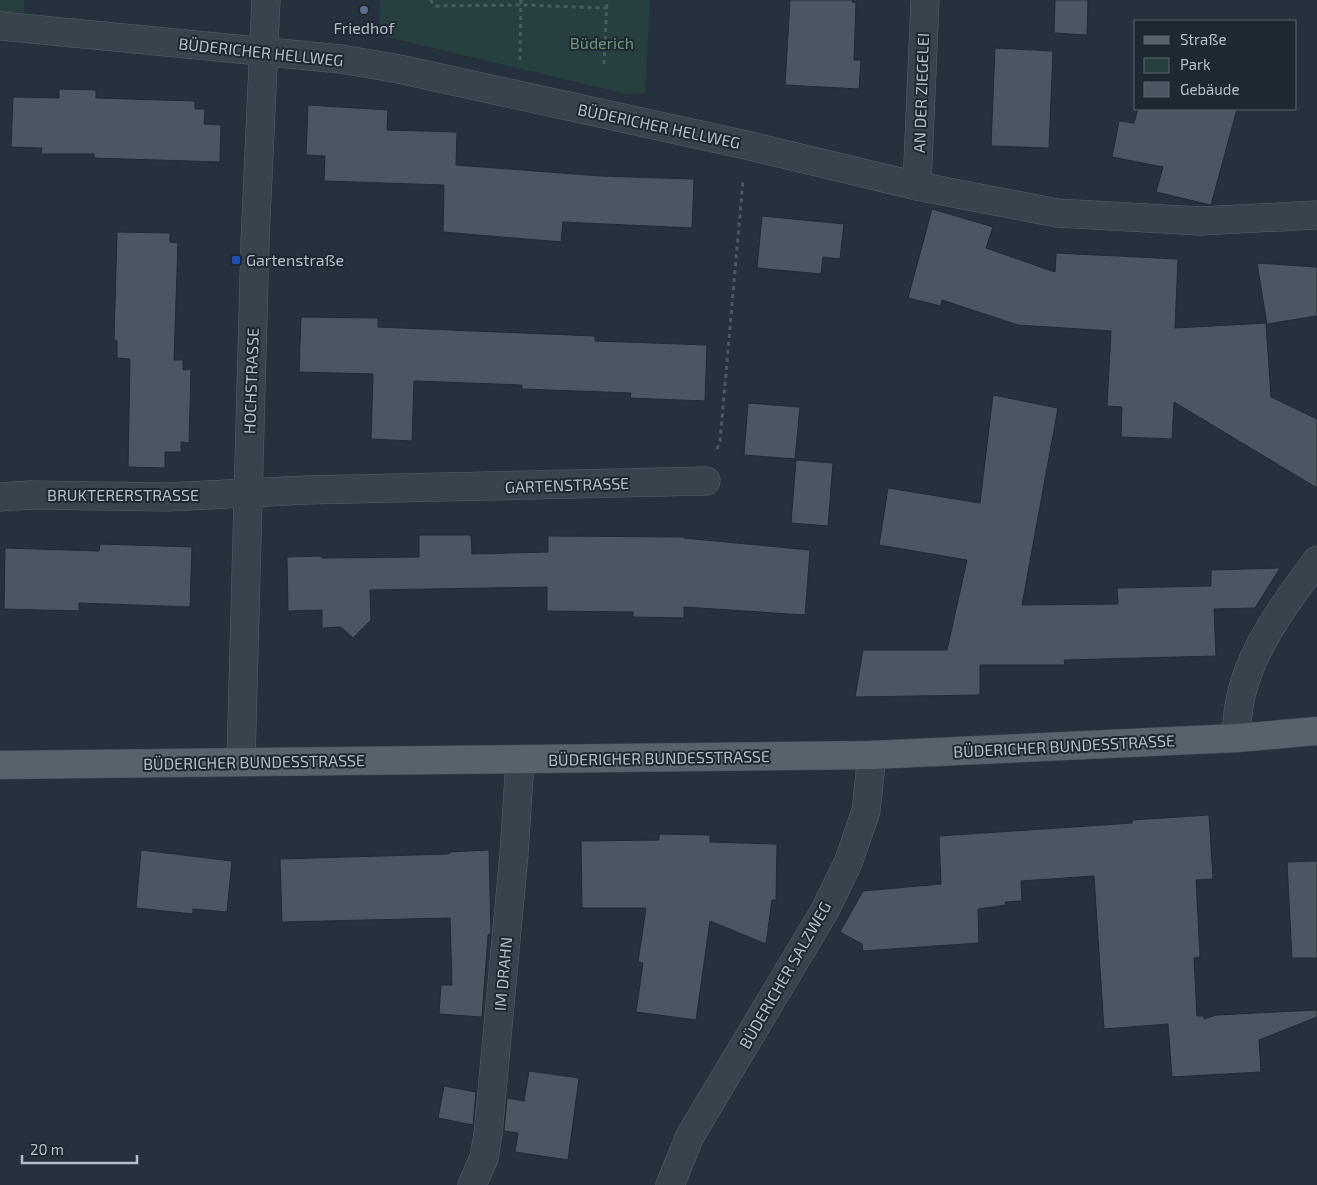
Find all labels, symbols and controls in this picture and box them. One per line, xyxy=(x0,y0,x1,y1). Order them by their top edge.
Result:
marker: Friedhof xyxy=(358,4,370,16)
place label: Friedhof xyxy=(334,18,395,37)
legend xyxy=(1134,20,1297,110)
text: Straße xyxy=(1180,30,1226,48)
street label: BÜDERICHER HELLWEG xyxy=(178,33,345,70)
park label: Büderich xyxy=(570,33,634,52)
street label: AN DER ZIEGELEI xyxy=(909,33,932,153)
text: Park xyxy=(1180,55,1211,73)
text: Gebäude xyxy=(1180,80,1239,98)
street label: BÜDERICHER HELLWEG xyxy=(576,99,742,152)
place label: Gartenstraße xyxy=(246,250,344,269)
marker: Gartenstraße xyxy=(230,254,242,266)
street label: HOCHSTRASSE xyxy=(239,328,262,434)
street label: GARTENSTRASSE xyxy=(505,473,629,496)
street label: BRUKTERERSTRASSE xyxy=(47,485,199,504)
street label: BÜDERICHER BUNDESSTRASSE xyxy=(953,730,1175,761)
street label: BÜDERICHER BUNDESSTRASSE xyxy=(548,746,770,769)
street label: BÜDERICHER BUNDESSTRASSE xyxy=(143,750,365,773)
street label: BÜDERICHER SALZWEG xyxy=(735,898,834,1052)
street label: IM DRAHN xyxy=(490,936,515,1012)
scale bar xyxy=(22,1132,138,1164)
text: 20 m xyxy=(30,1140,64,1158)

